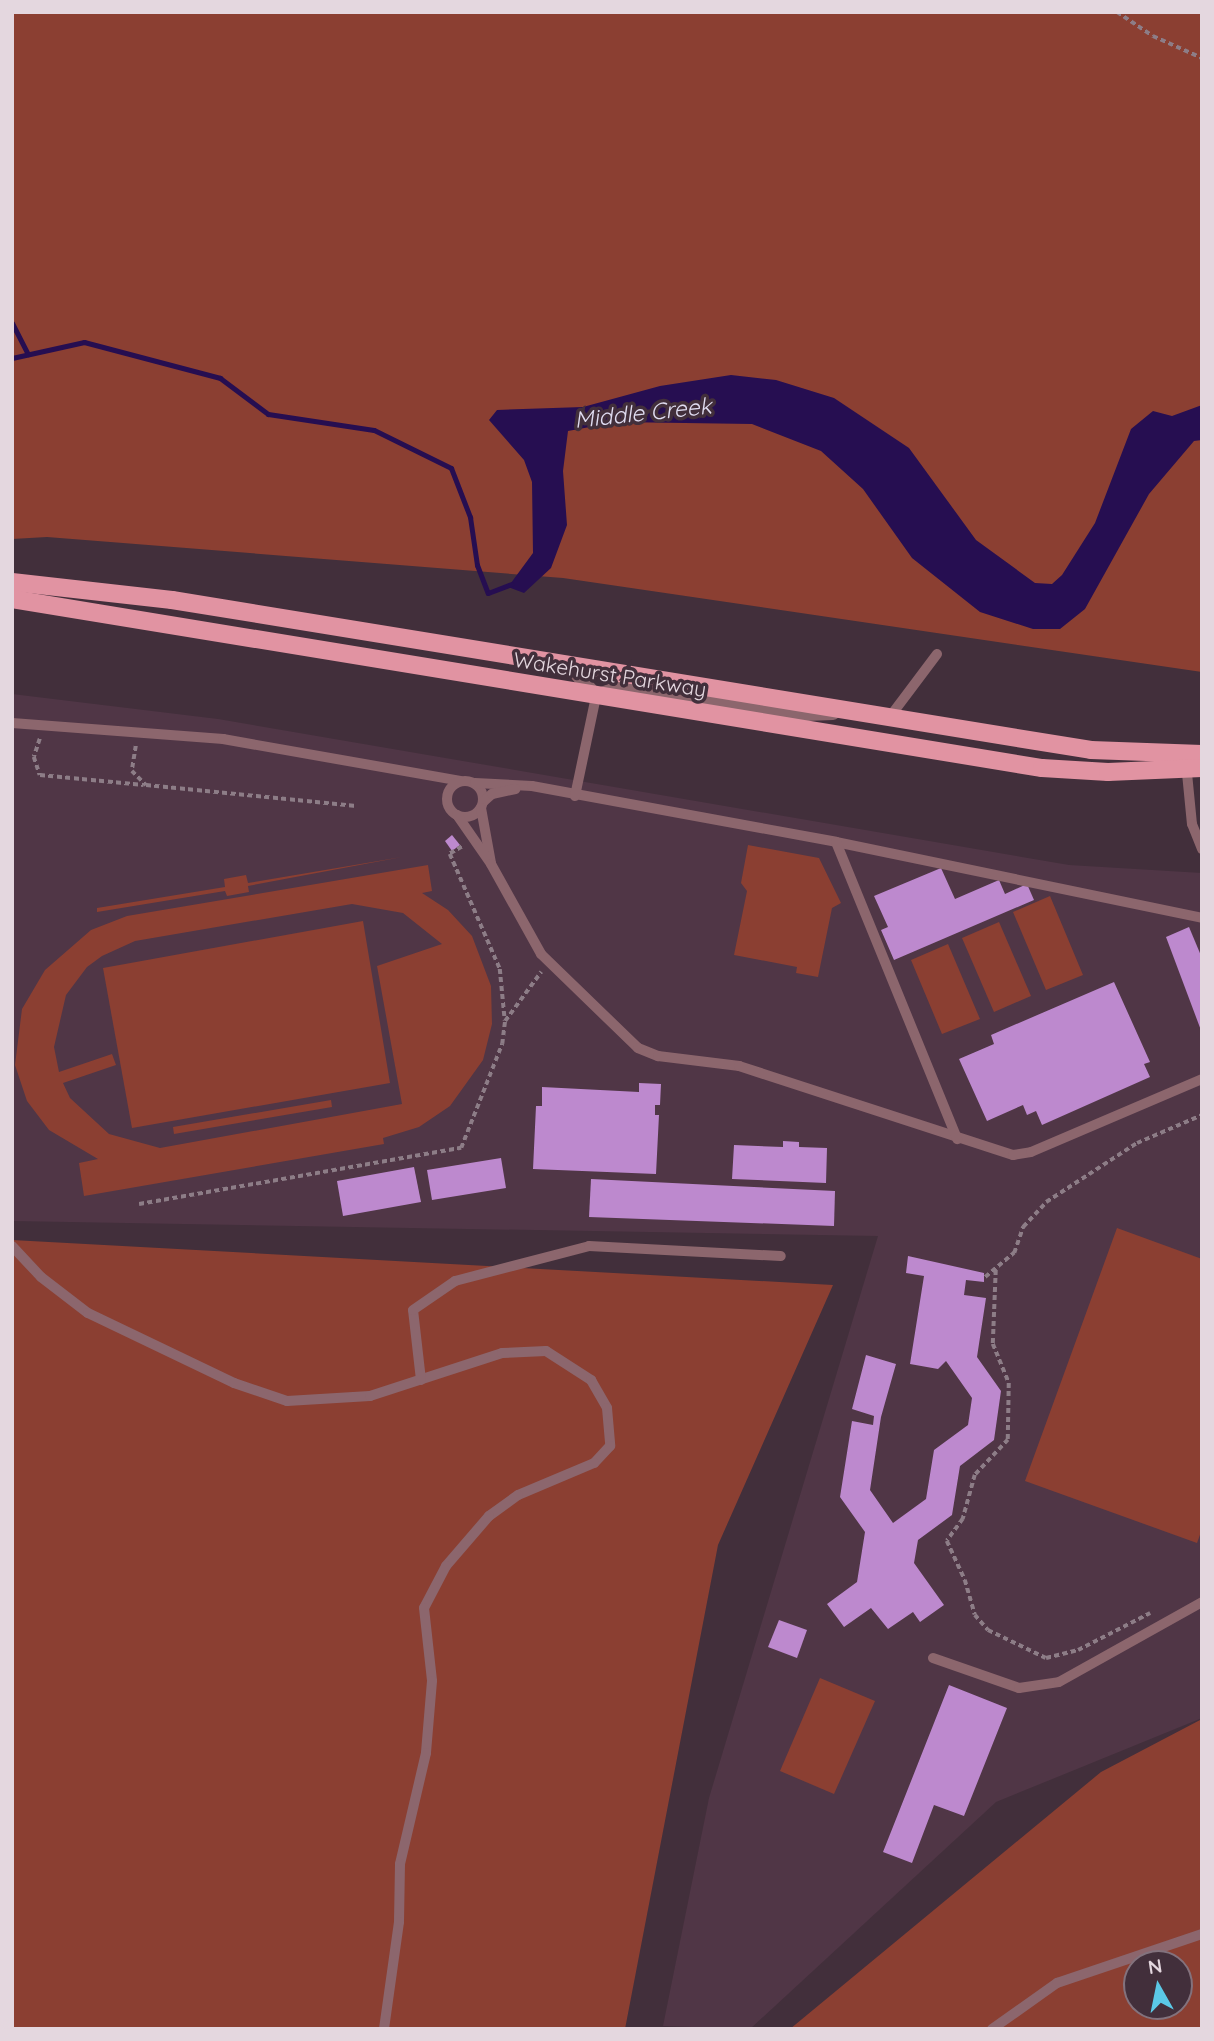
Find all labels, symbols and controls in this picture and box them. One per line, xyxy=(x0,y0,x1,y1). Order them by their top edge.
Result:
water label: Middle Creek xyxy=(573,392,713,434)
street label: Wakehurst Parkway xyxy=(512,646,708,702)
north arrow xyxy=(1123,1950,1193,2020)
text: N xyxy=(1146,1953,1164,1979)

